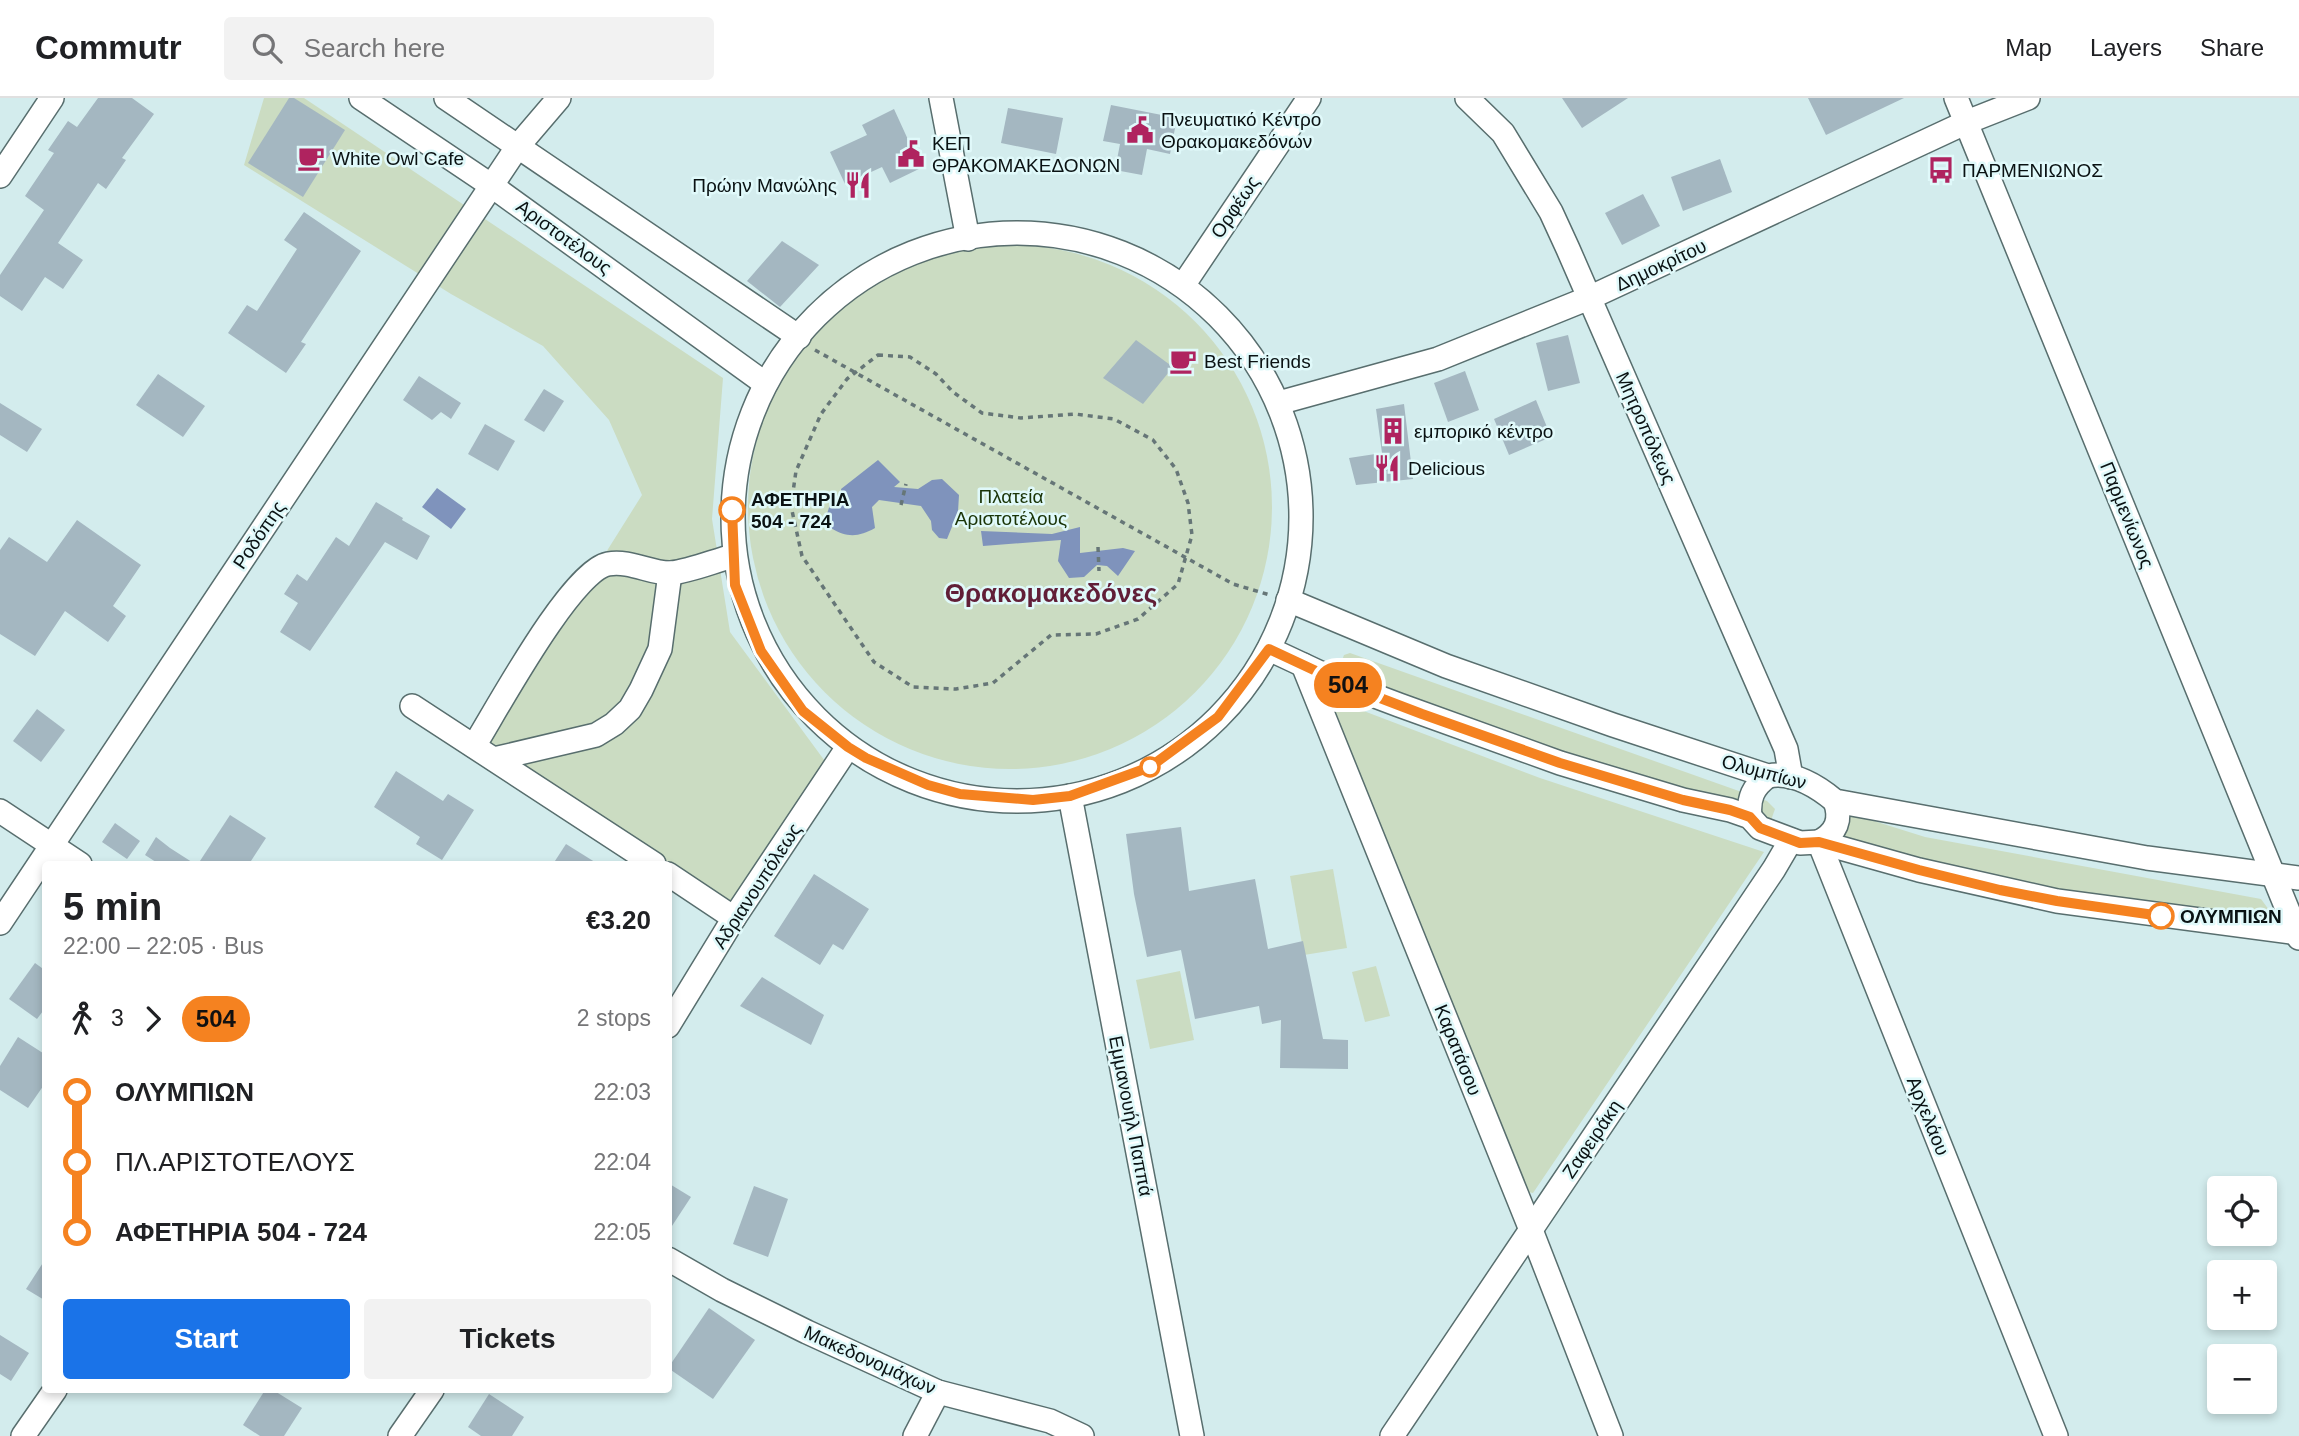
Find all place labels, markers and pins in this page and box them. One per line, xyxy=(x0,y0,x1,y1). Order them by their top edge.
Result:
place label: Πνευματικό Κέντρο Θρακομακεδόνων xyxy=(1161,109,1321,152)
public building icon: Πνευματικό Κέντρο Θρακομακεδόνων xyxy=(1125,115,1155,145)
place label: ΚΕΠ ΘΡΑΚΟΜΑΚΕΔΟΝΩΝ xyxy=(932,133,1120,176)
public building icon: ΚΕΠ ΘΡΑΚΟΜΑΚΕΔΟΝΩΝ xyxy=(896,139,926,169)
cafe icon: White Owl Cafe xyxy=(296,143,326,173)
place label: White Owl Cafe xyxy=(332,148,464,169)
bus stop icon: ΠΑΡΜΕΝΙΩΝΟΣ xyxy=(1926,155,1956,185)
place label: ΠΑΡΜΕΝΙΩΝΟΣ xyxy=(1962,160,2103,181)
restaurant icon: Πρώην Μανώλης xyxy=(843,170,873,200)
place label: Πρώην Μανώλης xyxy=(692,175,837,196)
cafe icon: Best Friends xyxy=(1168,346,1198,376)
place label: Best Friends xyxy=(1204,351,1311,372)
building icon: εμπορικό κέντρο xyxy=(1378,416,1408,446)
place label: εμπορικό κέντρο xyxy=(1414,421,1553,442)
restaurant icon: Delicious xyxy=(1372,453,1402,483)
place label: Delicious xyxy=(1408,458,1485,479)
place label: ΑΦΕΤΗΡΙΑ 504 - 724 xyxy=(751,489,850,532)
marker: ΑΦΕΤΗΡΙΑ 504 - 724 xyxy=(719,497,745,523)
unlabelled marker xyxy=(1140,757,1160,777)
marker: ΟΛΥΜΠΙΩΝ xyxy=(2148,903,2174,929)
place label: ΟΛΥΜΠΙΩΝ xyxy=(2180,906,2282,927)

